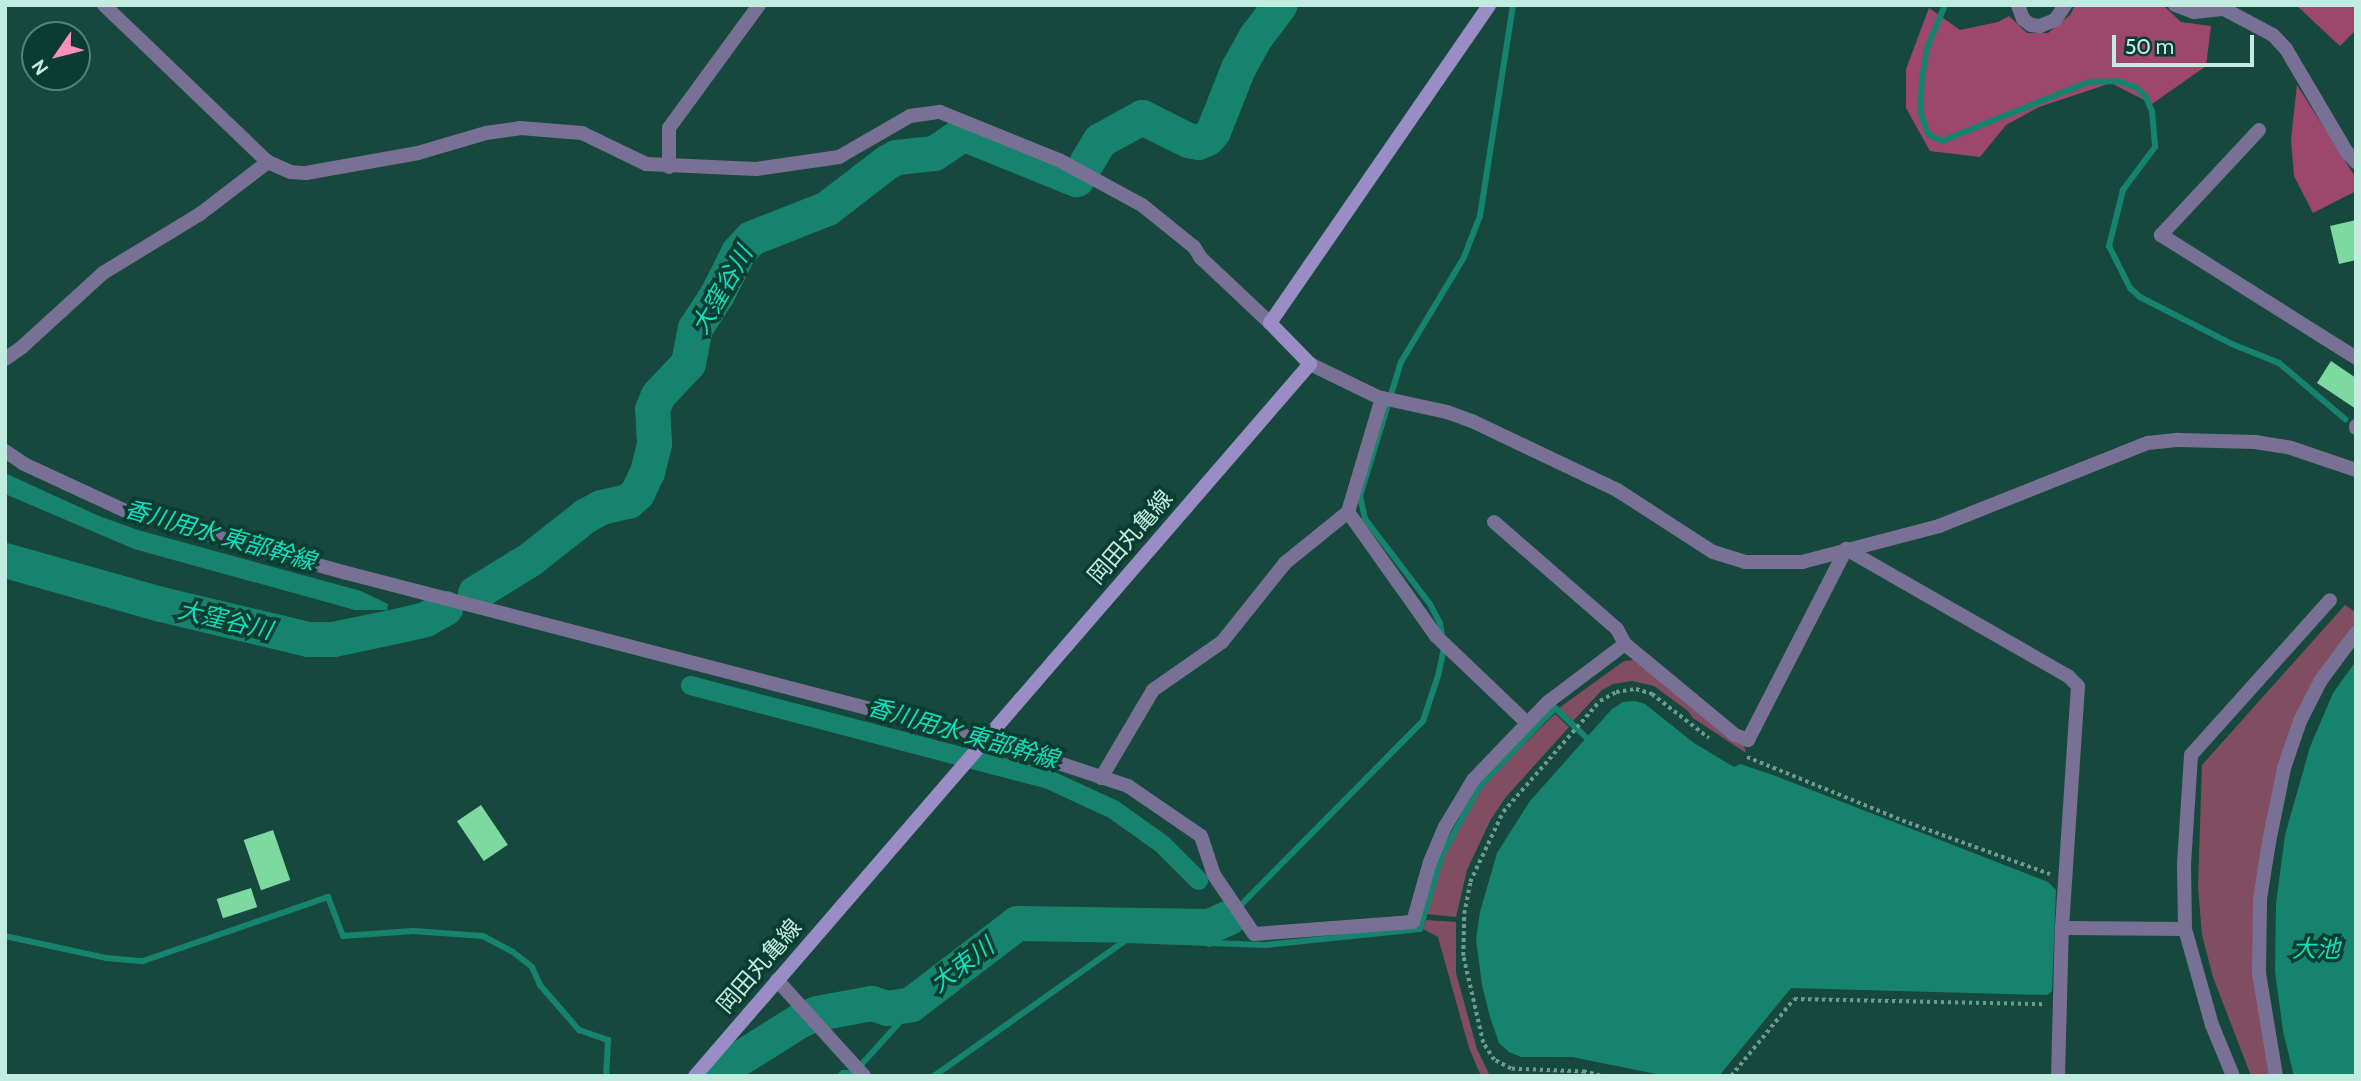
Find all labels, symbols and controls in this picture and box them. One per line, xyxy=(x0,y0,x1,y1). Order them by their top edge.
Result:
north arrow xyxy=(21,21,91,91)
scale bar xyxy=(2116,21,2258,65)
text: 50 m xyxy=(2125,34,2174,59)
text: N xyxy=(27,55,53,79)
water label: 大窪谷川 xyxy=(686,241,758,339)
street label: 岡田丸亀線 xyxy=(1082,485,1178,589)
water label: 香川用水 東部幹線 xyxy=(121,494,319,576)
water label: 大窪谷川 xyxy=(175,595,275,645)
water label: 香川用水 東部幹線 xyxy=(864,692,1062,774)
street label: 岡田丸亀線 xyxy=(711,914,807,1018)
water label: 大束川 xyxy=(925,932,999,998)
water label: 大池 xyxy=(2292,935,2340,963)

